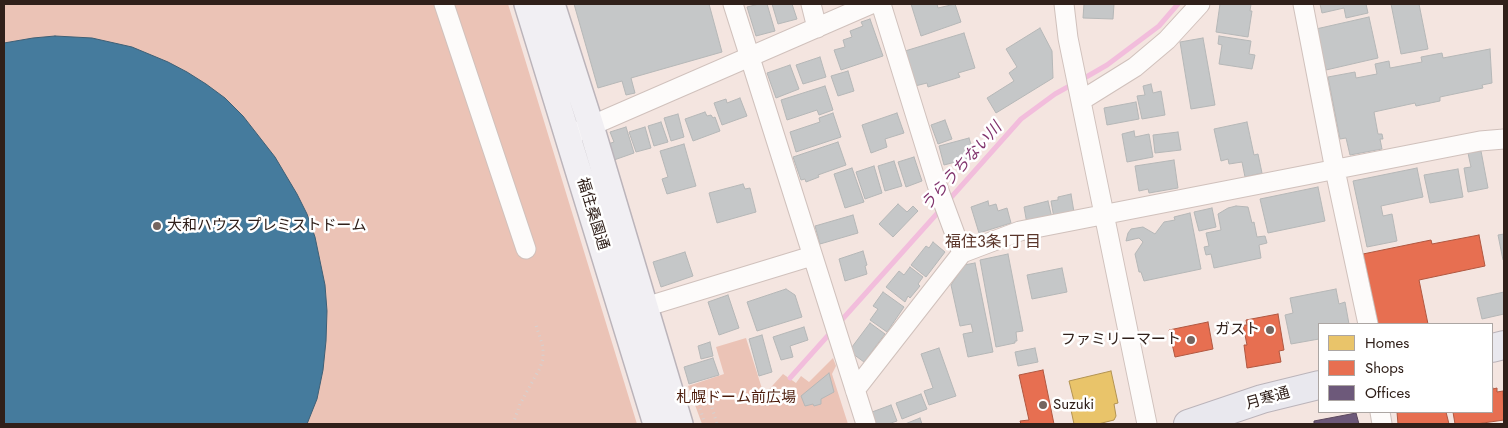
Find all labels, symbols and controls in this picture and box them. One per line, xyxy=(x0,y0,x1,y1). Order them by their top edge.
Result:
water label: うらうちない川 xyxy=(917,119,1007,215)
street label: 福住桑園通 xyxy=(572,176,612,252)
place label: 大和ハウス プレミストドーム xyxy=(167,217,366,235)
marker: 大和ハウス プレミストドーム xyxy=(151,220,163,232)
district label: 福住3条1丁目 xyxy=(945,233,1041,253)
place label: ガスト xyxy=(1215,321,1260,339)
legend xyxy=(1318,323,1493,413)
marker: ガスト xyxy=(1264,324,1276,336)
place label: ファミリーマート xyxy=(1061,331,1181,349)
text: Homes xyxy=(1365,332,1409,354)
marker: ファミリーマート xyxy=(1185,334,1197,346)
text: Shops xyxy=(1365,357,1404,379)
text: Offices xyxy=(1365,382,1410,404)
street label: 月寒通 xyxy=(1244,384,1292,414)
park label: 札幌ドーム前広場 xyxy=(676,389,796,407)
place label: Suzuki xyxy=(1053,396,1094,414)
marker: Suzuki xyxy=(1037,399,1049,411)

